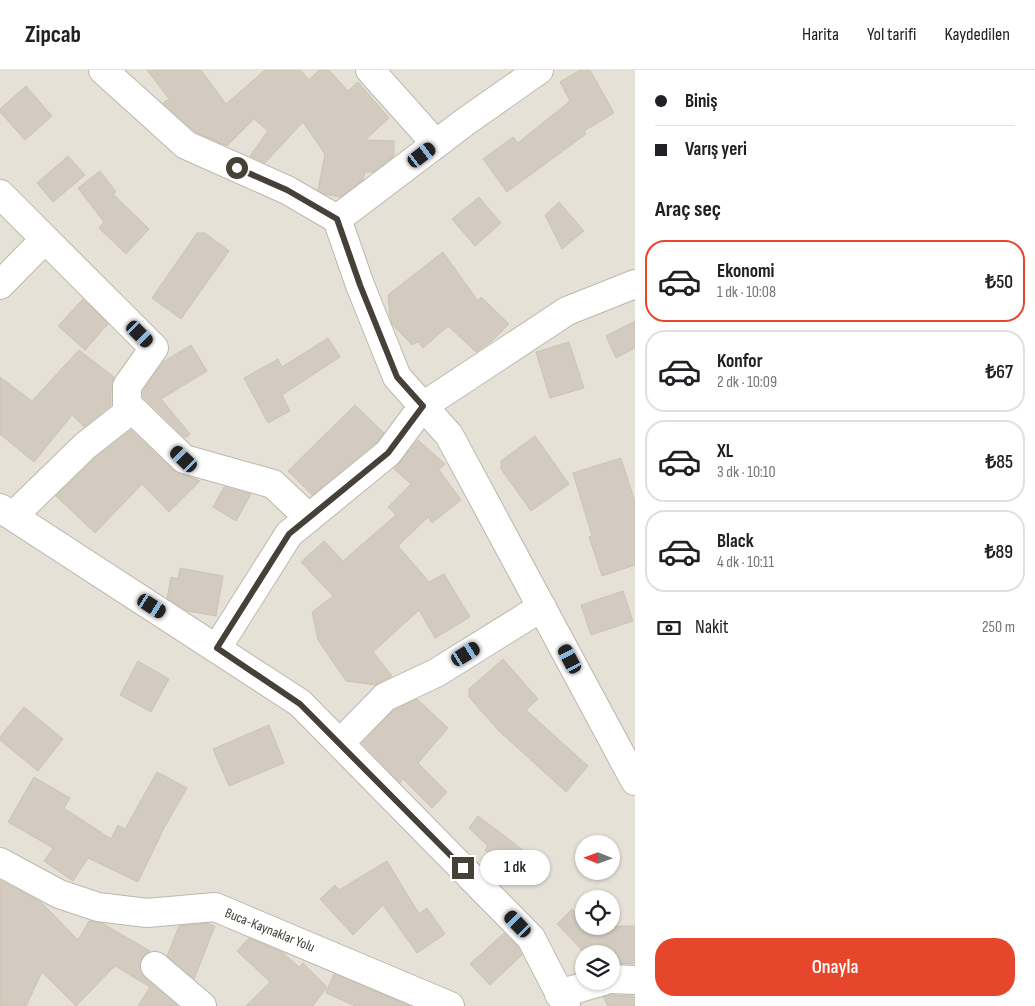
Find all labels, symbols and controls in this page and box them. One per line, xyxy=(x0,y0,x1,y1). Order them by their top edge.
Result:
text: Zipcab xyxy=(25,20,81,49)
text: Harita xyxy=(802,24,839,45)
text: Yol tarifi xyxy=(867,24,916,45)
text: Kaydedilen xyxy=(944,24,1010,45)
text: Biniş xyxy=(685,90,718,113)
text: Varış yeri xyxy=(685,138,747,161)
car xyxy=(405,140,438,170)
route start xyxy=(226,157,248,179)
text: Araç seç xyxy=(655,196,721,223)
icon: car xyxy=(657,259,702,304)
text: Ekonomi xyxy=(717,260,774,283)
text: ₺50 xyxy=(985,271,1013,294)
text: 1 dk · 10:08 xyxy=(717,283,776,302)
car xyxy=(124,318,155,350)
icon: car xyxy=(657,349,702,394)
text: Konfor xyxy=(717,350,763,373)
text: ₺67 xyxy=(985,361,1013,384)
text: 2 dk · 10:09 xyxy=(717,373,777,392)
icon: car xyxy=(657,439,702,484)
text: XL xyxy=(717,440,733,463)
car xyxy=(167,443,200,475)
text: ₺85 xyxy=(985,451,1013,474)
text: 3 dk · 10:10 xyxy=(717,463,776,482)
icon: car xyxy=(657,529,702,574)
text: Black xyxy=(717,530,754,553)
text: ₺89 xyxy=(985,541,1013,564)
text: 4 dk · 10:11 xyxy=(717,553,774,572)
car xyxy=(135,592,168,620)
icon: cash xyxy=(655,614,683,642)
text: Nakit xyxy=(695,616,729,639)
text: 250 m xyxy=(982,618,1015,637)
car xyxy=(449,640,482,668)
car xyxy=(556,642,583,676)
north arrow xyxy=(575,835,620,880)
map controls xyxy=(575,835,620,990)
callout: 1 dk xyxy=(480,850,550,886)
route end xyxy=(452,857,474,879)
text: 1 dk xyxy=(504,858,526,877)
button: locate xyxy=(575,890,620,935)
street label: Buca-Kaynaklar Yolu xyxy=(223,904,318,956)
car xyxy=(502,908,533,940)
button: Onayla xyxy=(655,938,1015,996)
button: layers xyxy=(575,945,620,990)

